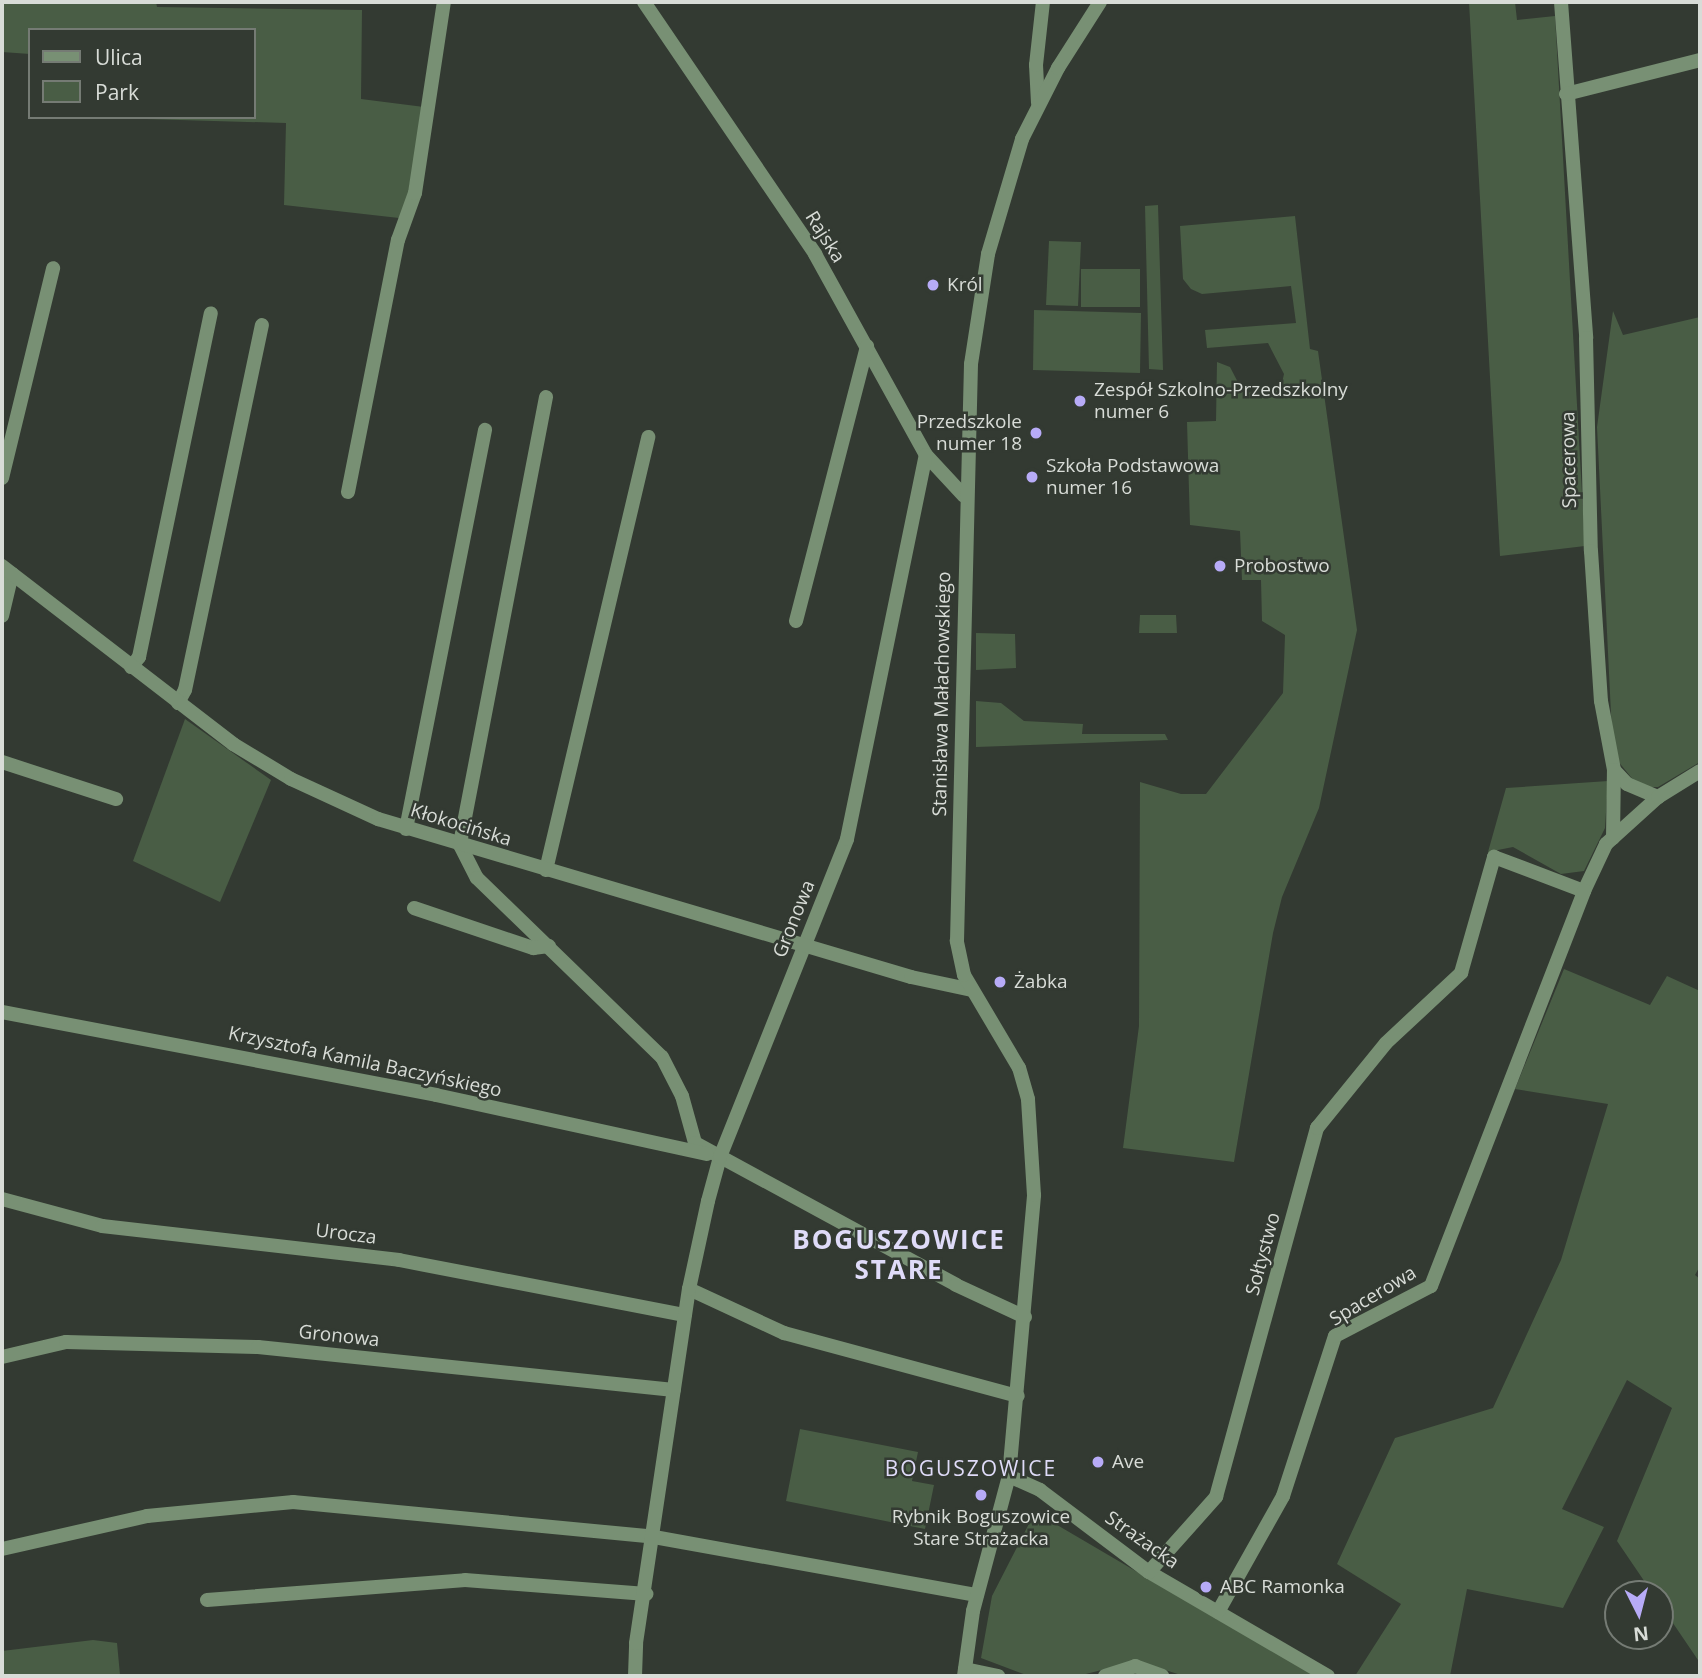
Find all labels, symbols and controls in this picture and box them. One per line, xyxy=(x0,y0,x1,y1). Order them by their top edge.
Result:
legend xyxy=(28,28,256,119)
text: Ulica xyxy=(95,43,143,71)
text: Park xyxy=(95,78,139,106)
street label: Rajska xyxy=(800,207,850,267)
place label: Król xyxy=(947,274,983,296)
marker: Król xyxy=(925,277,941,293)
place label: Zespół Szkolno-Przedszkolny numer 6 xyxy=(1094,379,1348,423)
marker: Zespół Szkolno-Przedszkolny numer 6 xyxy=(1072,393,1088,409)
place label: Przedszkole numer 18 xyxy=(917,411,1022,455)
street label: Spacerowa xyxy=(1557,411,1581,509)
marker: Przedszkole numer 18 xyxy=(1028,425,1044,441)
place label: Szkoła Podstawowa numer 16 xyxy=(1046,455,1219,499)
marker: Szkoła Podstawowa numer 16 xyxy=(1024,469,1040,485)
place label: Probostwo xyxy=(1234,555,1330,577)
marker: Probostwo xyxy=(1212,558,1228,574)
street label: Stanisława Małachowskiego xyxy=(928,571,956,817)
street label: Kłokocińska xyxy=(408,799,514,851)
street label: Gronowa xyxy=(768,877,820,961)
place label: Żabka xyxy=(1014,971,1068,993)
marker: Żabka xyxy=(992,974,1008,990)
street label: Krzysztofa Kamila Baczyńskiego xyxy=(226,1022,504,1102)
street label: Sołtystwo xyxy=(1241,1210,1285,1298)
street label: Urocza xyxy=(314,1219,378,1249)
district label: BOGUSZOWICE STARE xyxy=(794,1224,1004,1286)
street label: Spacerowa xyxy=(1326,1261,1420,1331)
street label: Gronowa xyxy=(297,1320,381,1352)
place label: Ave xyxy=(1112,1451,1144,1473)
marker: Ave xyxy=(1090,1454,1106,1470)
district label: BOGUSZOWICE xyxy=(886,1455,1056,1481)
marker: Rybnik Boguszowice Stare Strażacka xyxy=(973,1487,989,1503)
place label: Rybnik Boguszowice Stare Strażacka xyxy=(892,1506,1070,1550)
street label: Strażacka xyxy=(1101,1506,1183,1574)
place label: ABC Ramonka xyxy=(1220,1576,1345,1598)
marker: ABC Ramonka xyxy=(1198,1579,1214,1595)
north arrow xyxy=(1604,1580,1674,1650)
text: N xyxy=(1632,1620,1650,1648)

